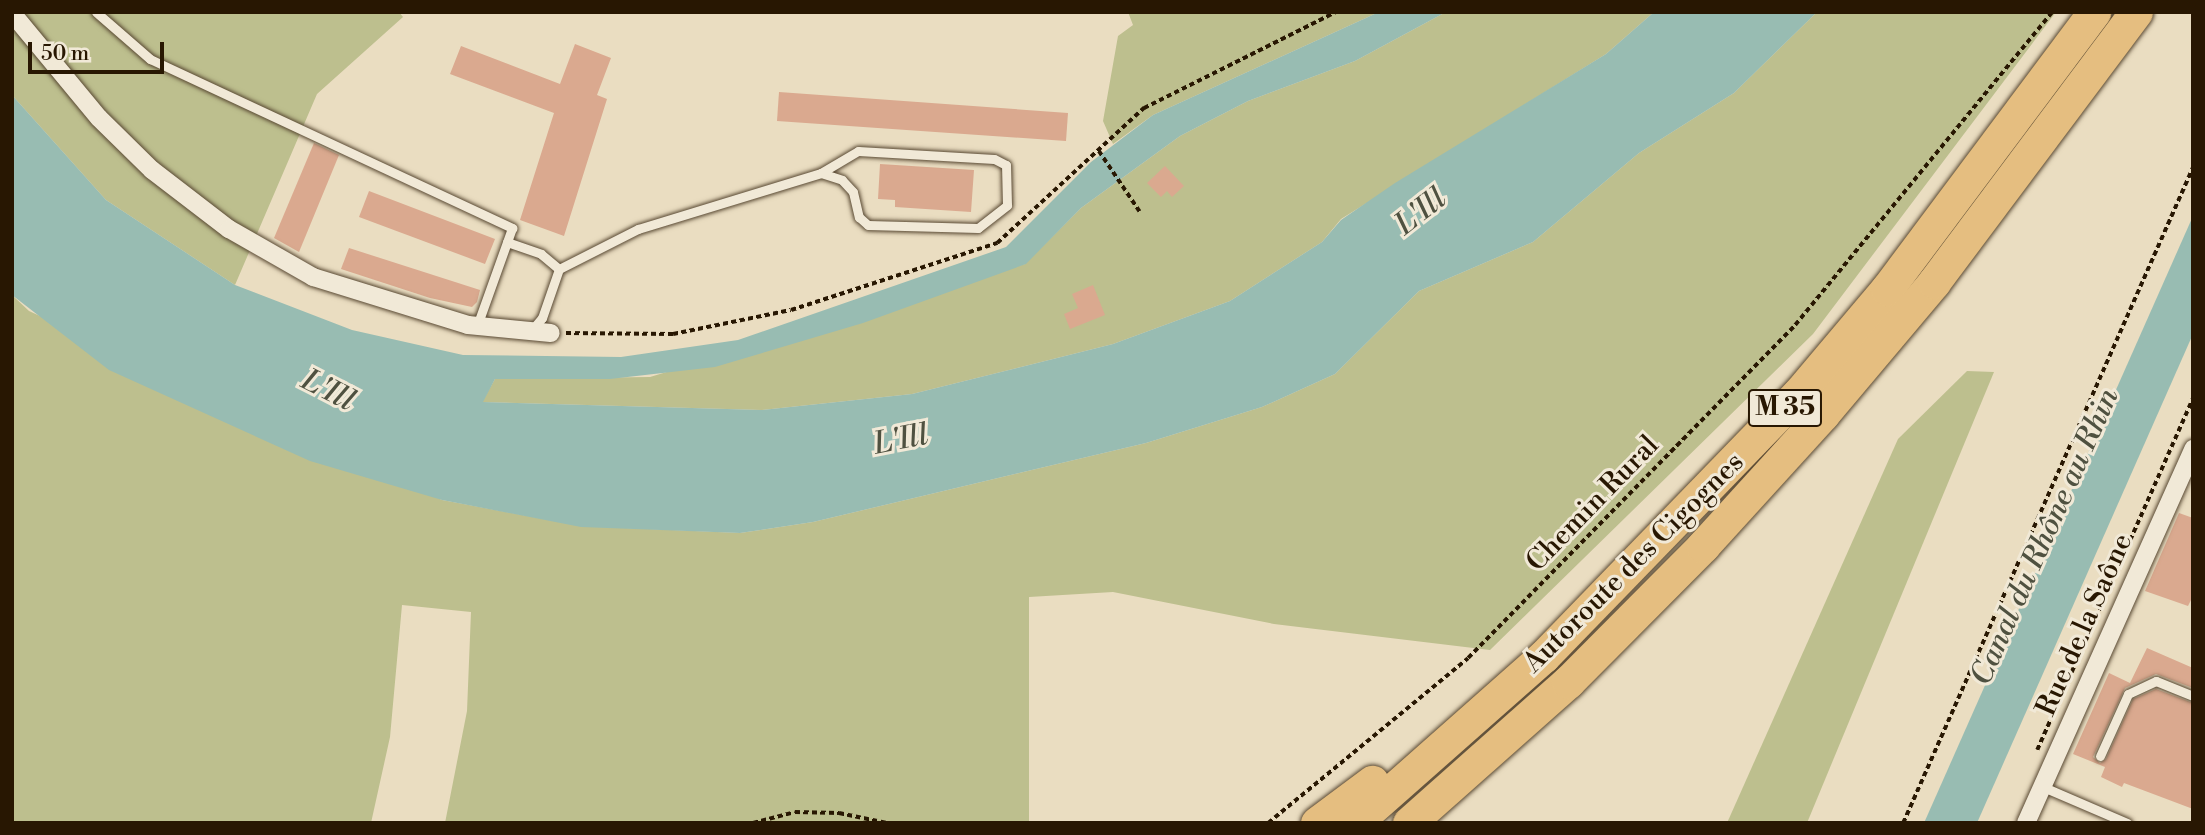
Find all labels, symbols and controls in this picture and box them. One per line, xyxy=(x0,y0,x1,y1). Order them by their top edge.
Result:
scale bar xyxy=(32,28,168,72)
text: 50 m xyxy=(41,41,89,67)
water label: L'Ill xyxy=(1388,181,1454,243)
water label: L'Ill xyxy=(295,362,361,420)
water label: Canal du Rhône au Rhin xyxy=(1963,383,2127,691)
road number: M 35 xyxy=(1746,386,1824,430)
water label: L'Ill xyxy=(871,417,931,463)
street label: Chemin Rural xyxy=(1520,429,1666,579)
street label: Autoroute des Cigognes xyxy=(1517,446,1751,680)
street label: Rue de la Saône xyxy=(2030,529,2140,721)

